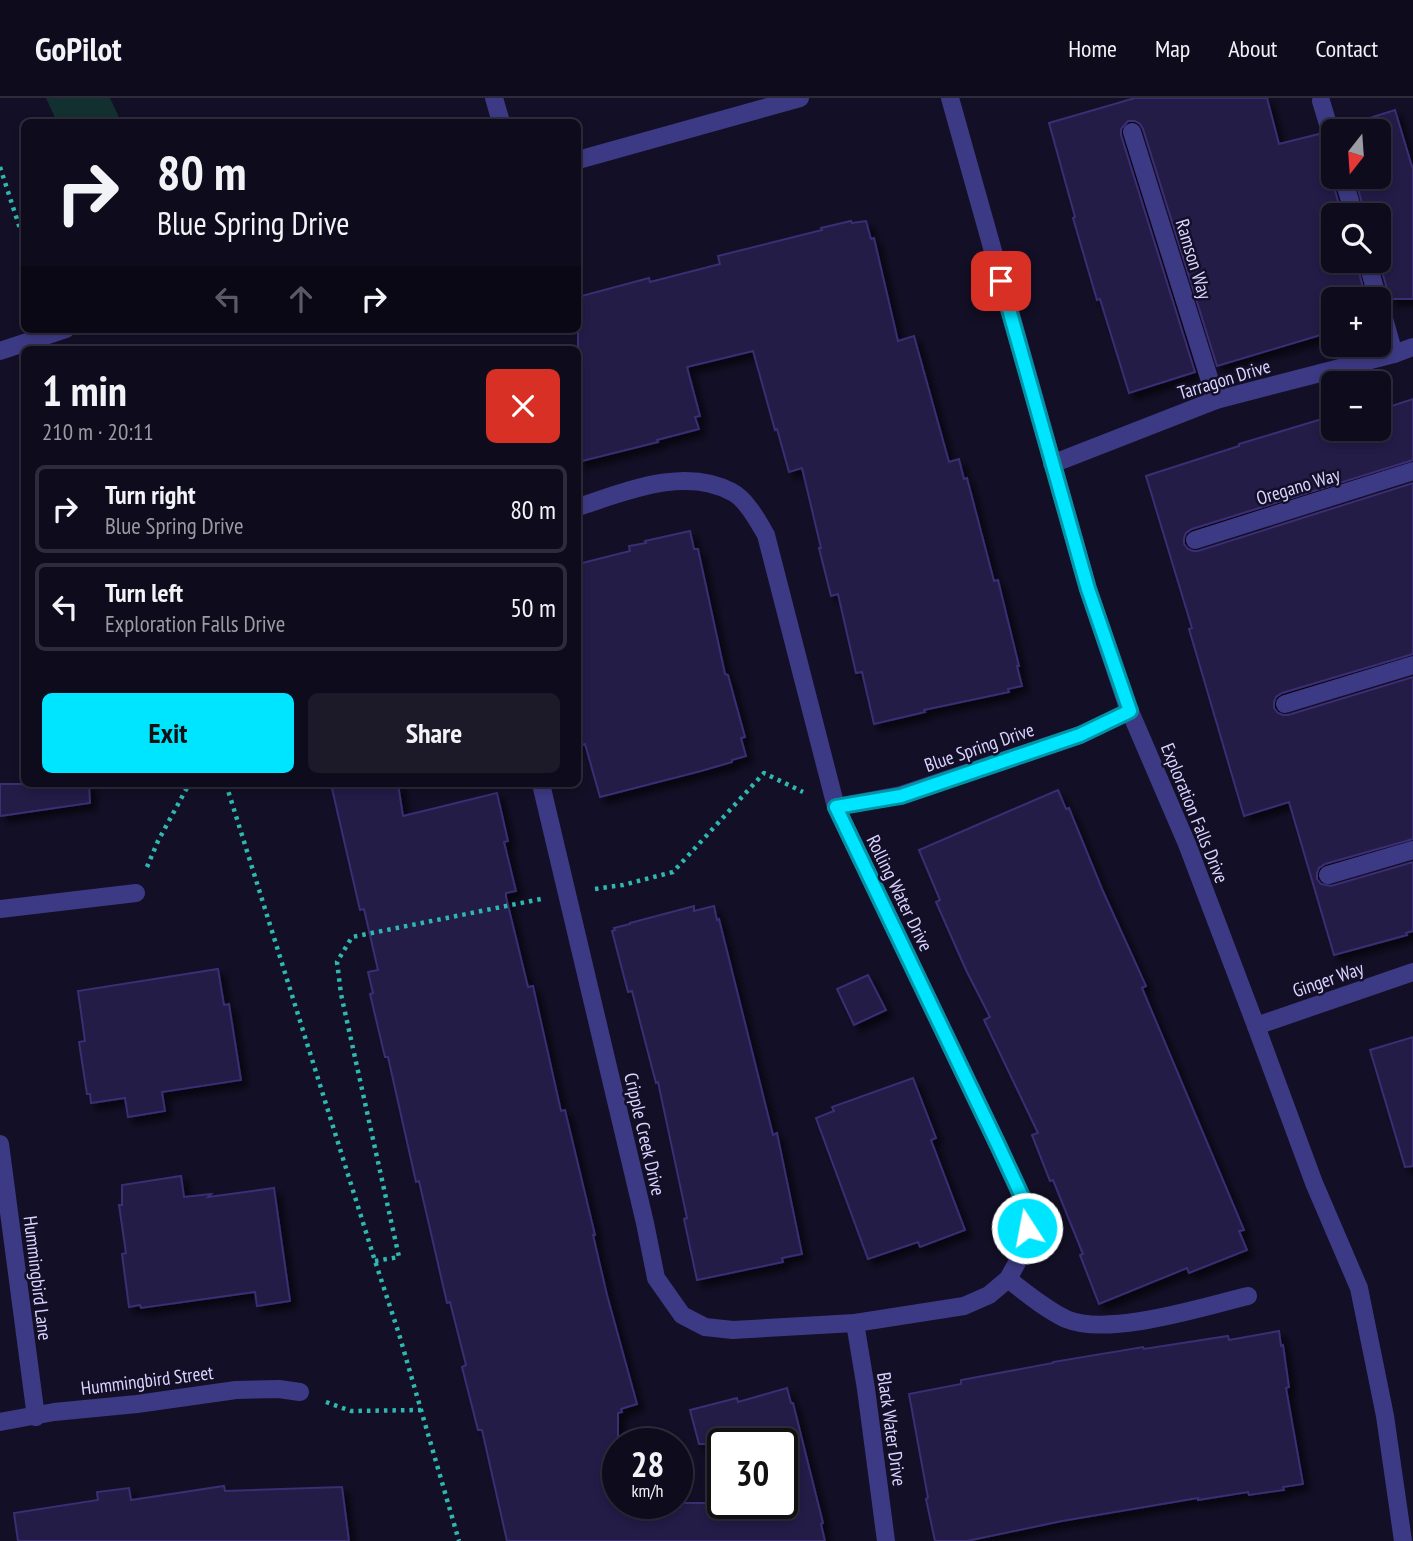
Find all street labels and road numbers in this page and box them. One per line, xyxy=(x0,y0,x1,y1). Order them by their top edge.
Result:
street label: Ramson Way xyxy=(1170,216,1218,303)
street label: Tarragon Drive xyxy=(1175,353,1273,404)
street label: Oregano Way xyxy=(1253,462,1344,510)
street label: Blue Spring Drive xyxy=(921,717,1037,777)
street label: Exploration Falls Drive xyxy=(1156,739,1234,887)
street label: Rolling Water Drive xyxy=(862,831,939,955)
street label: Ginger Way xyxy=(1289,955,1368,1002)
street label: Cripple Creek Drive xyxy=(619,1070,671,1198)
street label: Hummingbird Lane xyxy=(18,1214,58,1342)
street label: Hummingbird Street xyxy=(80,1360,215,1400)
street label: Black Water Drive xyxy=(872,1370,912,1488)

